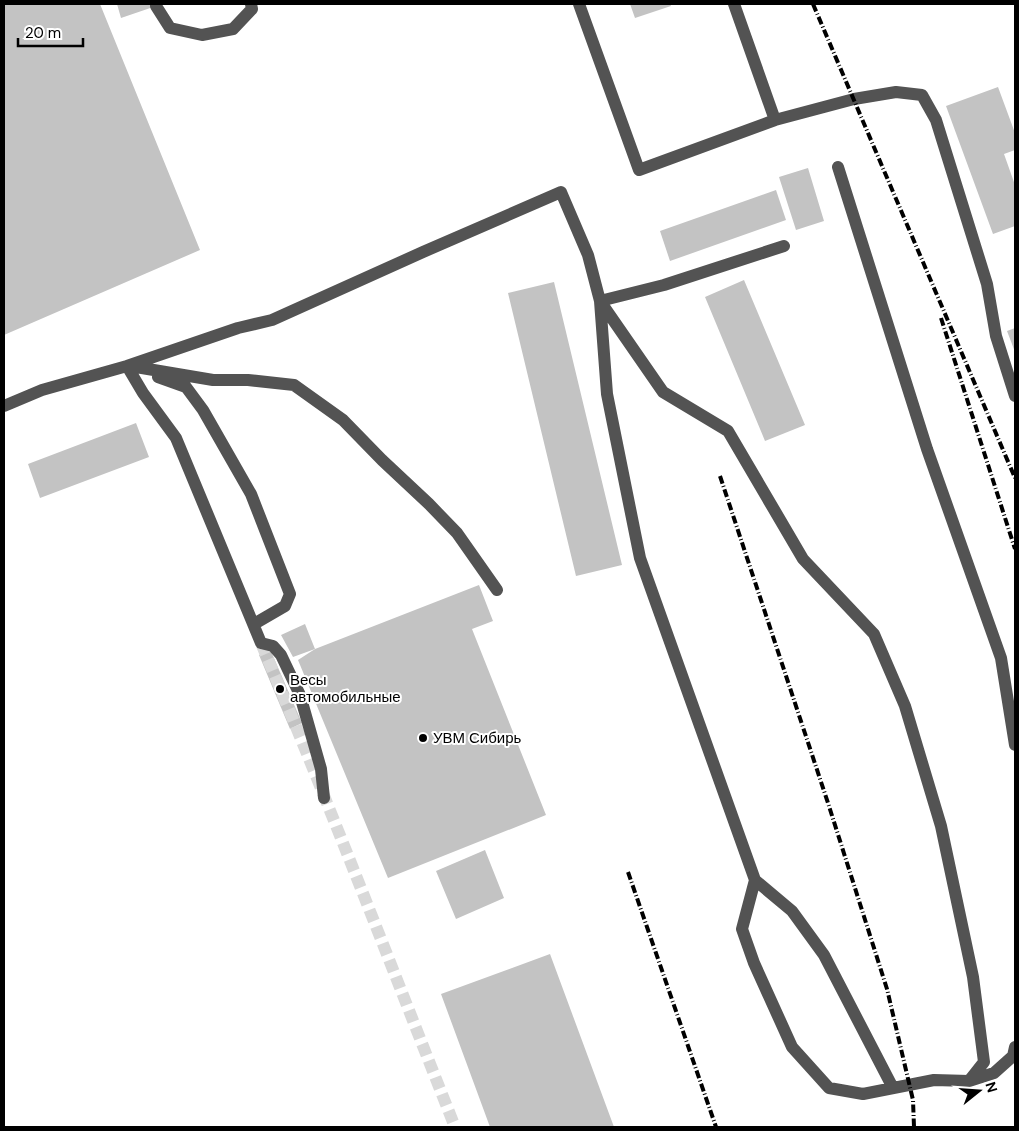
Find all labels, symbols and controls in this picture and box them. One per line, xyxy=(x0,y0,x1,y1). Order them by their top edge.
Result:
scale bar xyxy=(18,15,82,47)
text: 20 m xyxy=(25,23,61,43)
place label: Весы автомобильные xyxy=(290,670,401,707)
marker: Весы автомобильные xyxy=(274,683,286,695)
place label: УВМ Сибирь xyxy=(433,728,522,748)
marker: УВМ Сибирь xyxy=(417,732,429,744)
north arrow xyxy=(954,1066,1004,1116)
text: N xyxy=(981,1080,1002,1095)

